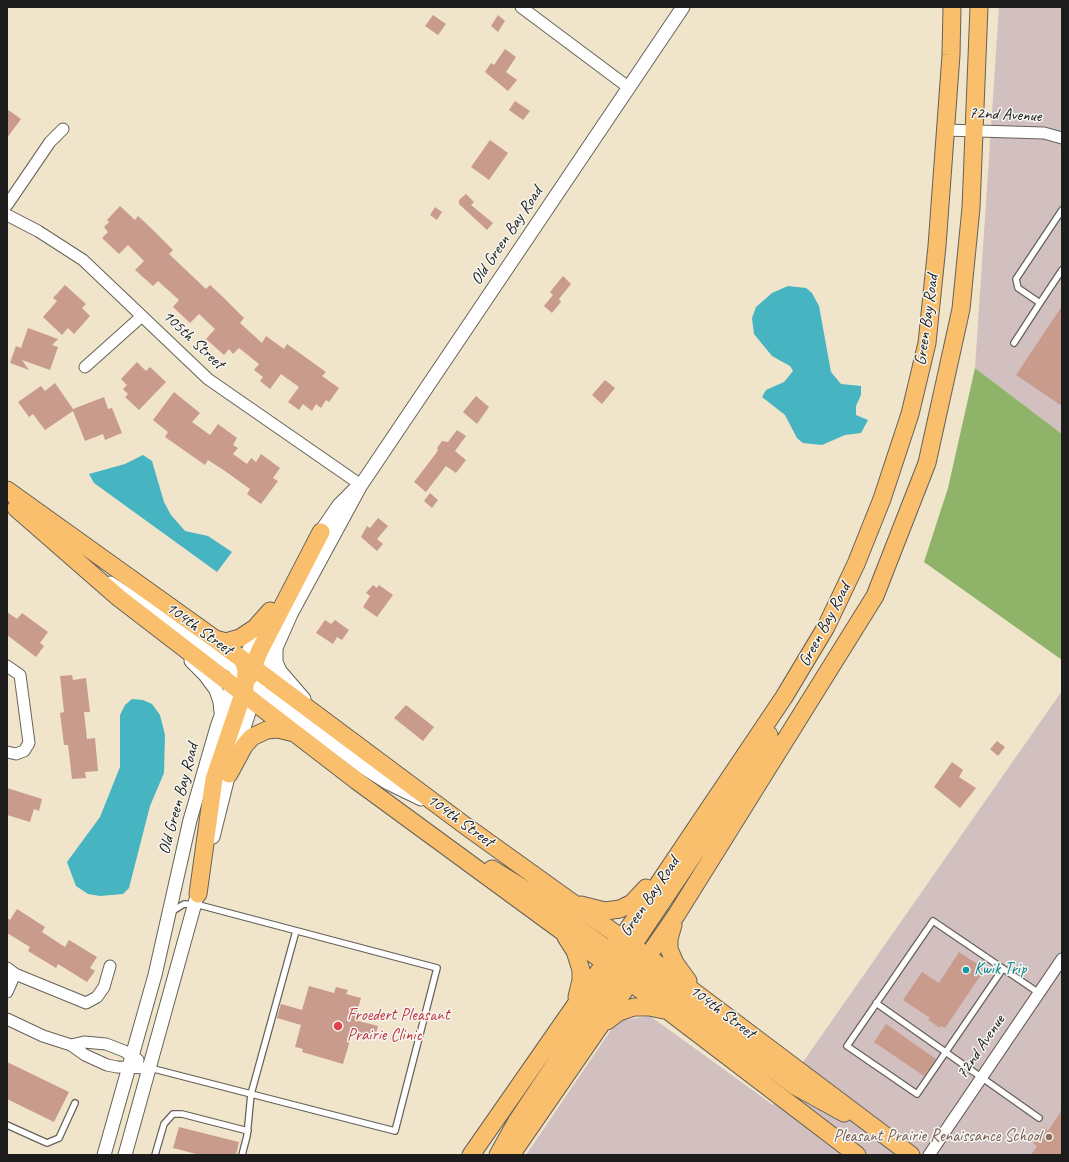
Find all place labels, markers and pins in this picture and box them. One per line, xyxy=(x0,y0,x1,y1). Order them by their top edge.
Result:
place label: Kwik Trip xyxy=(974,960,1026,980)
marker: Kwik Trip xyxy=(961,965,971,975)
place label: Froedert Pleasant Prairie Clinic xyxy=(347,1006,450,1046)
marker: Froedert Pleasant Prairie Clinic xyxy=(332,1020,344,1032)
place label: Pleasant Prairie Renaissance School xyxy=(833,1127,1041,1147)
marker: Pleasant Prairie Renaissance School xyxy=(1044,1132,1054,1142)

